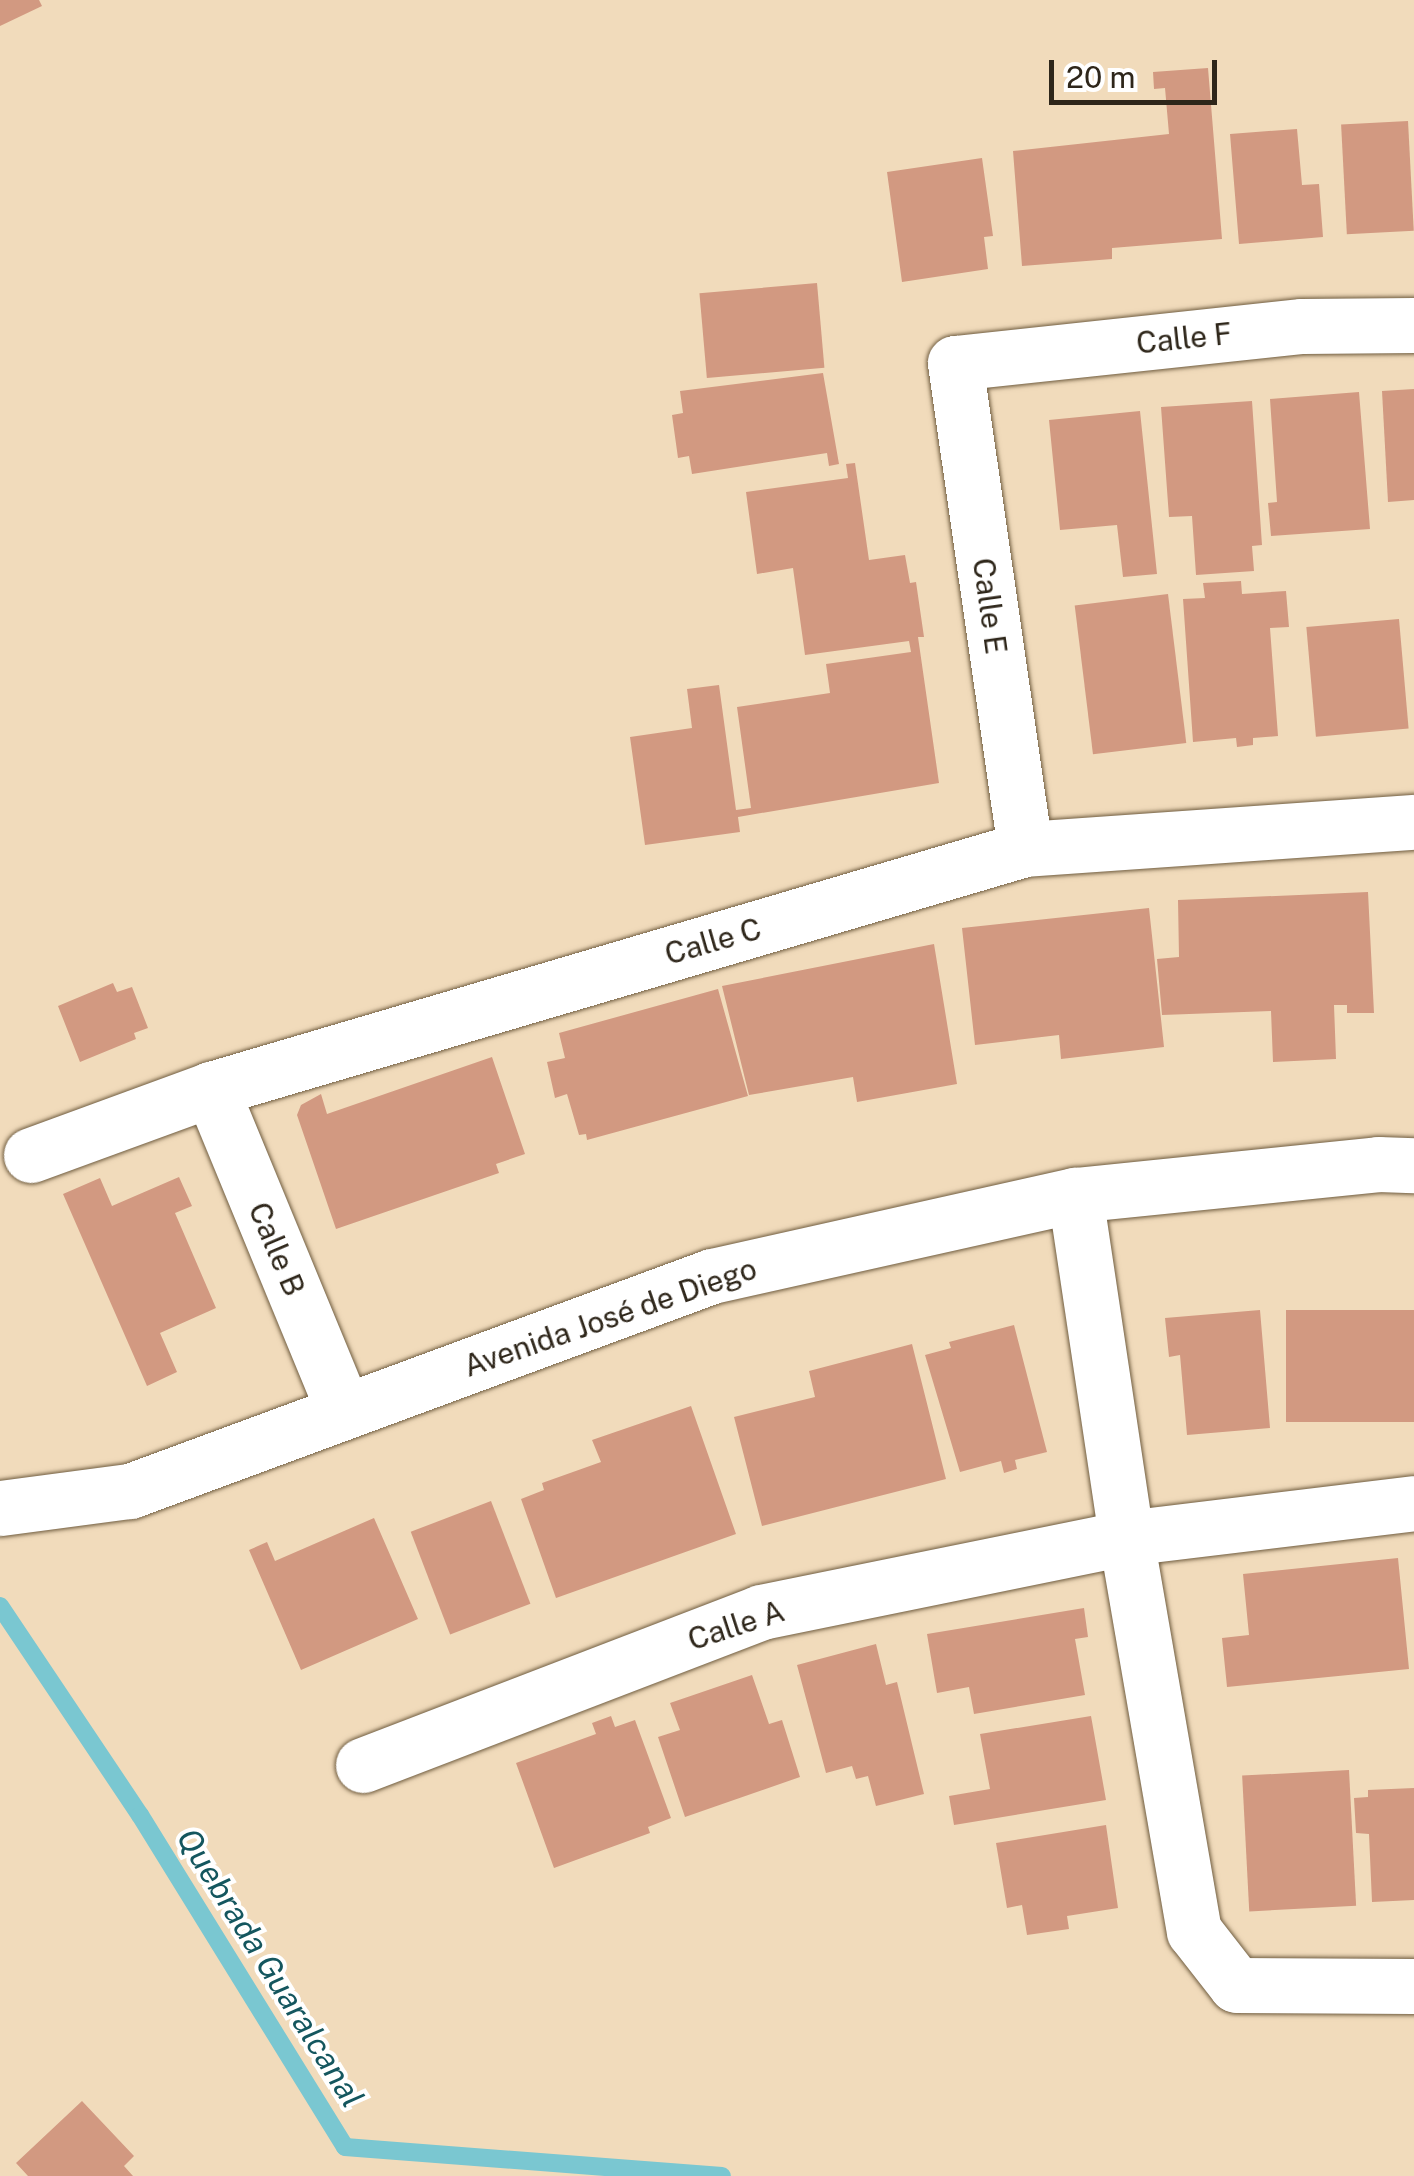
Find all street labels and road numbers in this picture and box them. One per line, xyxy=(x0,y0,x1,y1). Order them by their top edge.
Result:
street label: Calle F xyxy=(1134,315,1234,361)
street label: Calle E xyxy=(965,556,1015,656)
street label: Calle C xyxy=(660,910,766,972)
street label: Calle B xyxy=(241,1197,313,1301)
street label: Avenida José de Diego xyxy=(458,1250,762,1384)
street label: Calle A xyxy=(683,1592,789,1658)

